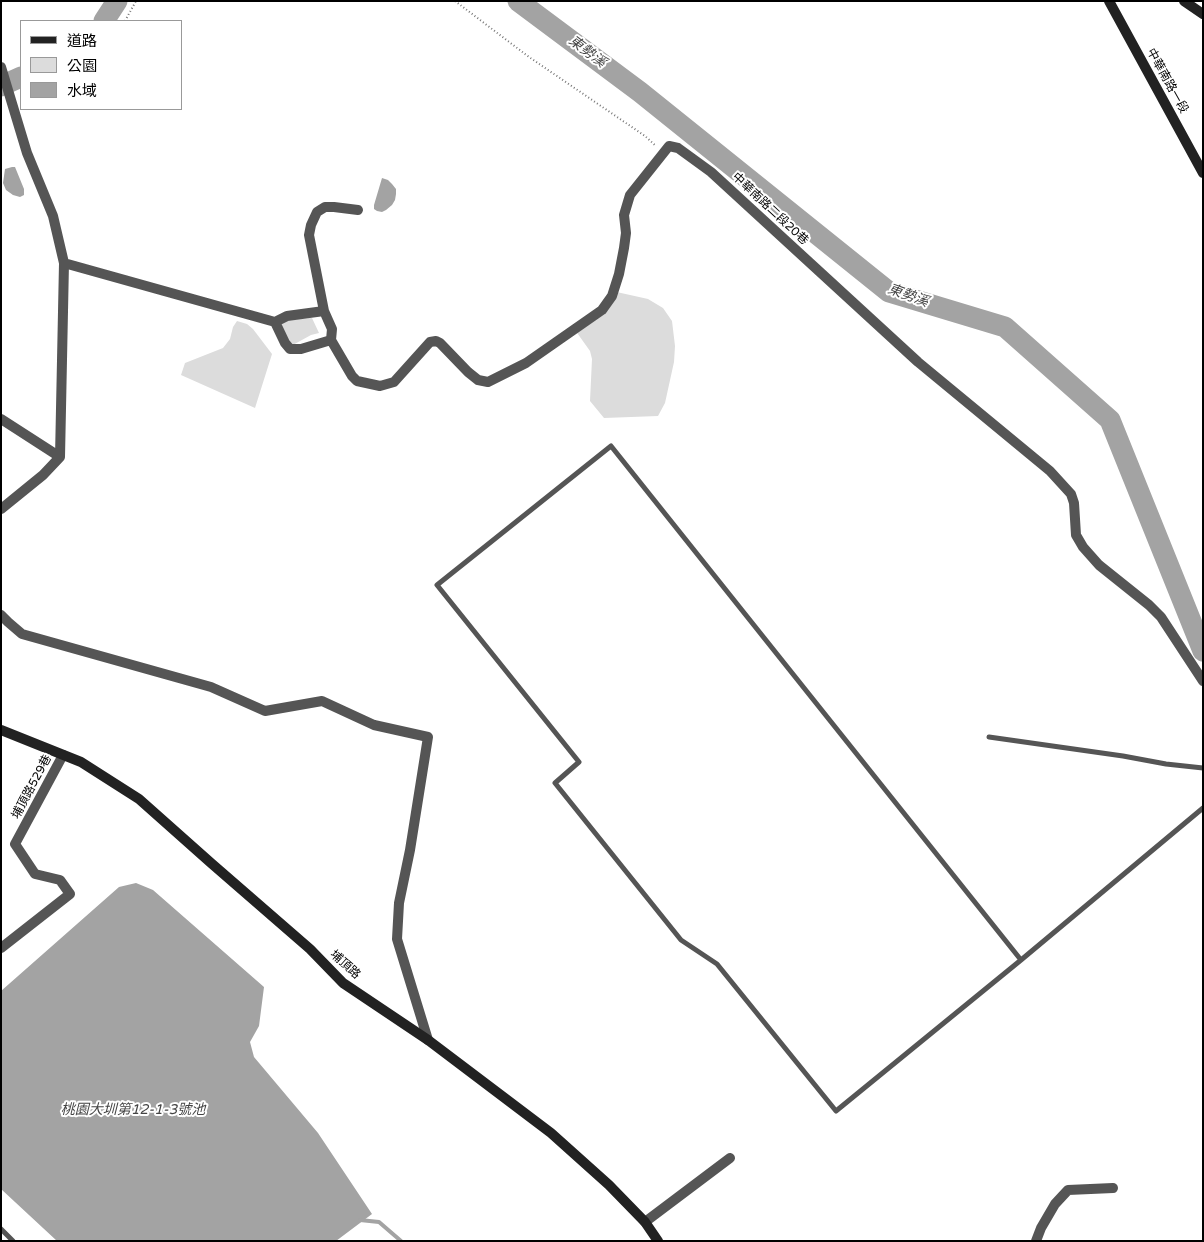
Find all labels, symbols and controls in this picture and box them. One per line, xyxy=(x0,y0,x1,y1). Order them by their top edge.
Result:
legend xyxy=(20,20,182,110)
text: 道路 xyxy=(67,32,97,50)
water label: 東勢溪 xyxy=(565,33,609,71)
street label: 中華南路一段 xyxy=(1143,46,1191,116)
text: 公園 xyxy=(67,57,97,75)
text: 水域 xyxy=(67,82,97,100)
street label: 中華南路二段20巷 xyxy=(729,170,811,248)
water label: 東勢溪 xyxy=(885,281,931,311)
street label: 埔頂路529巷 xyxy=(9,752,55,822)
street label: 埔頂路 xyxy=(327,948,363,982)
water label: 桃園大圳第12-1-3號池 xyxy=(61,1102,205,1118)

